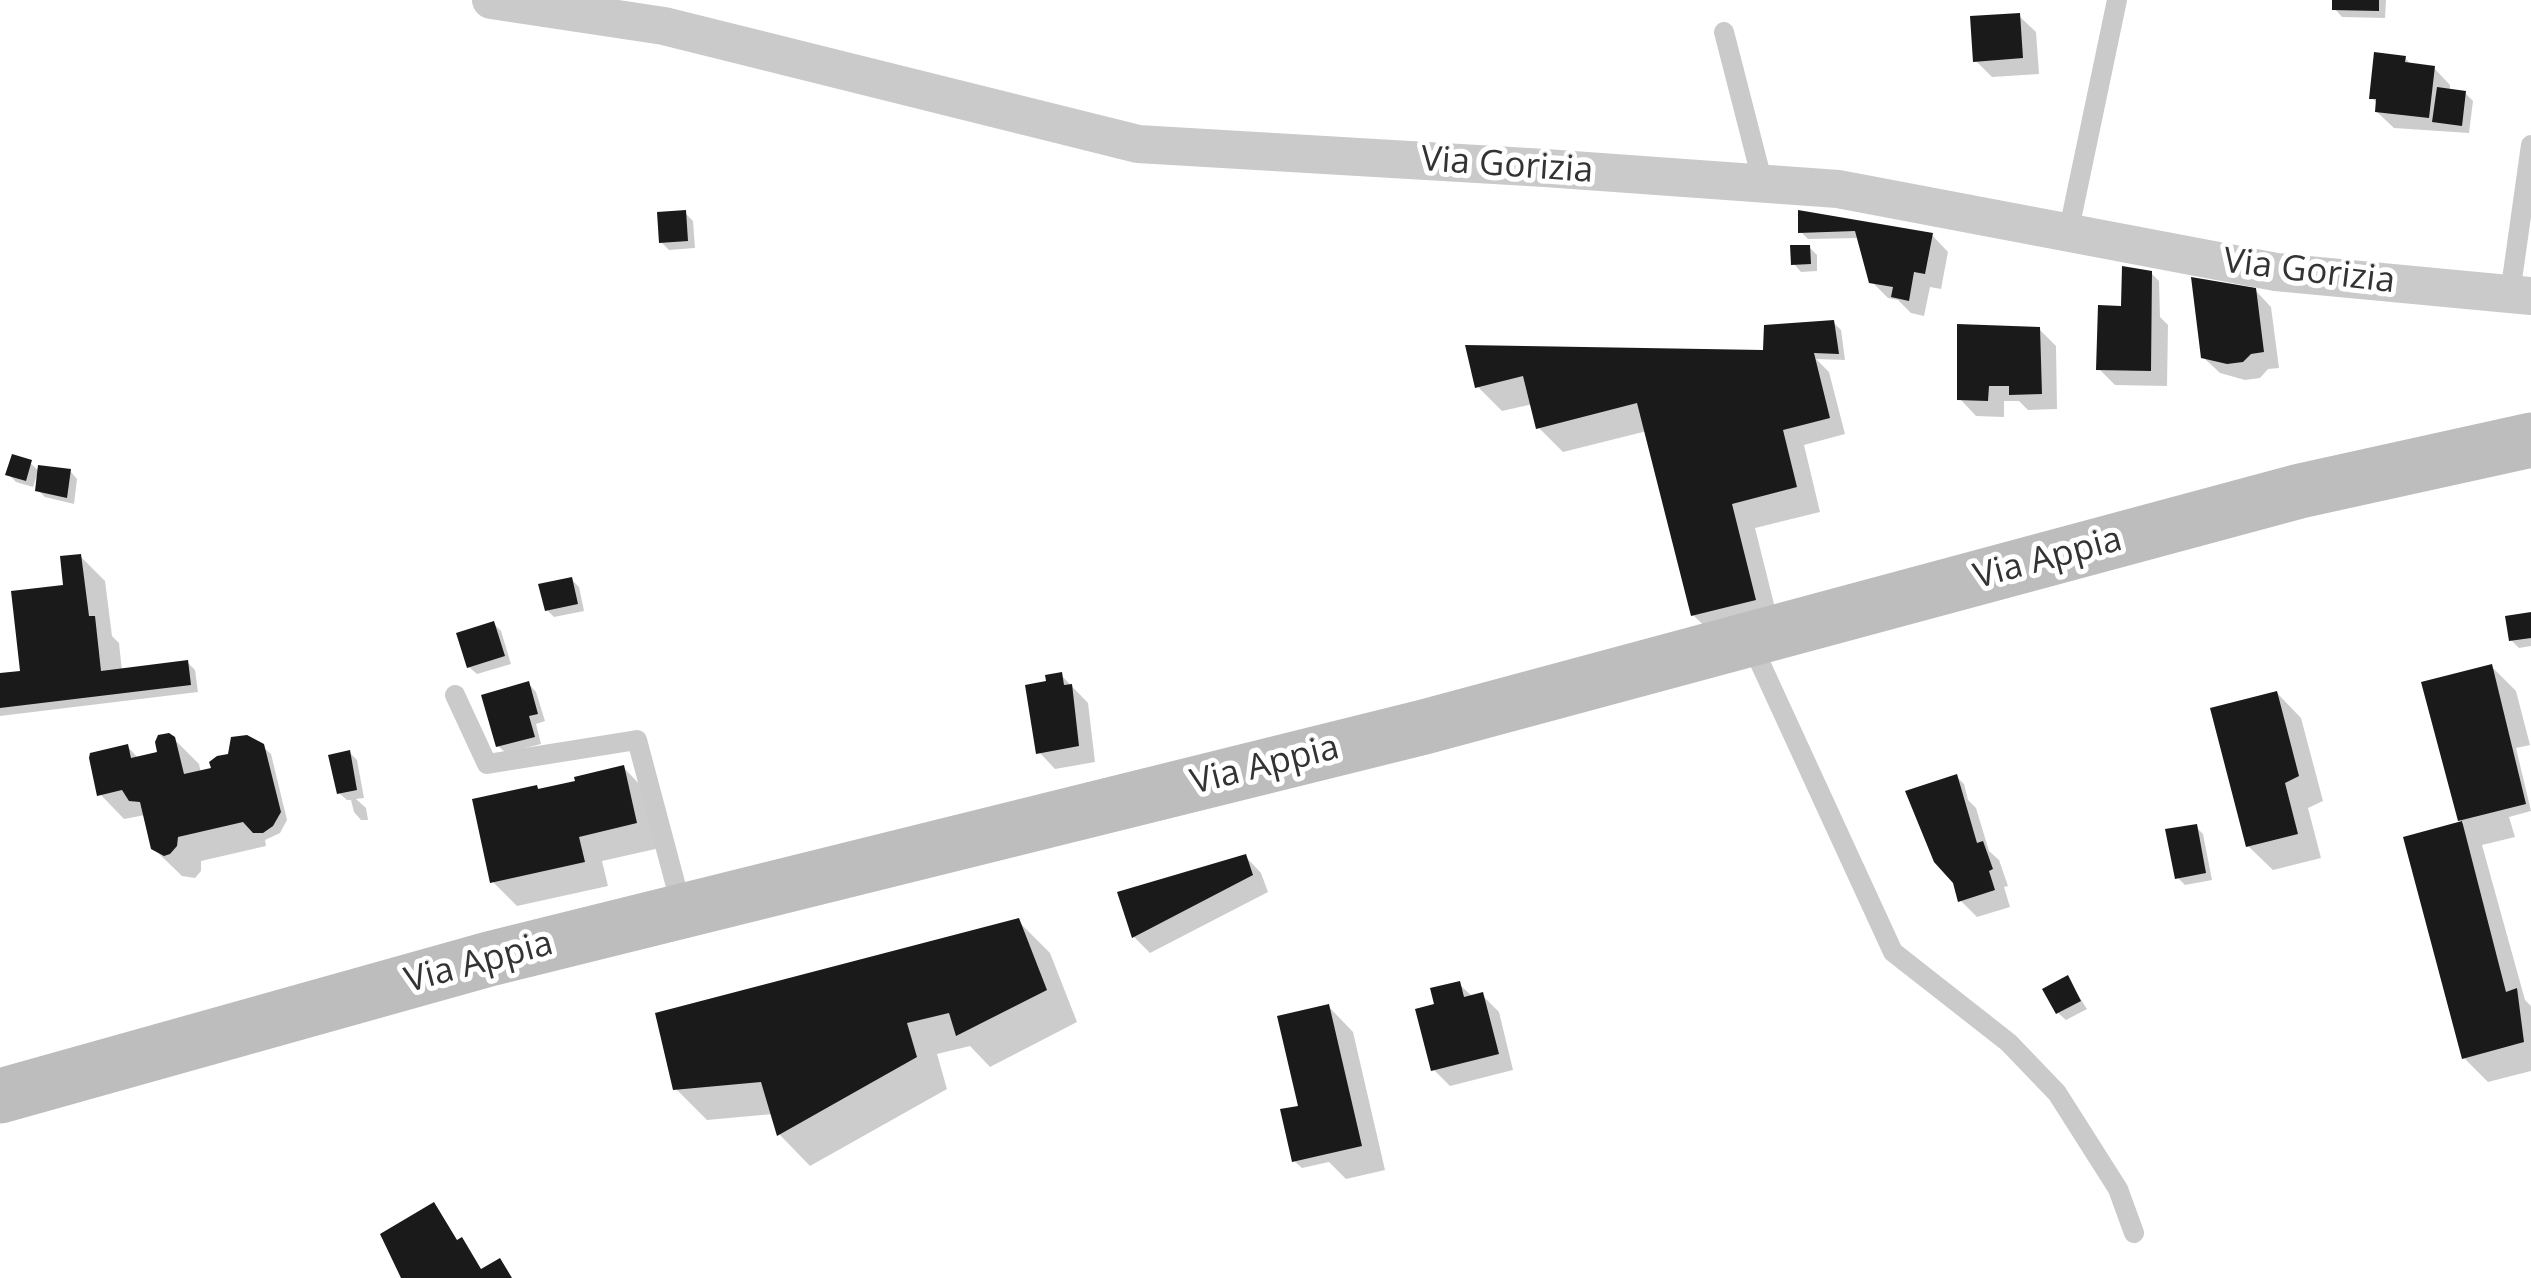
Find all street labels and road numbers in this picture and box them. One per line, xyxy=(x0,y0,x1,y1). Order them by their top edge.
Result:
street label: Via Gorizia xyxy=(1419,139,1595,193)
street label: Via Gorizia xyxy=(2221,241,2397,303)
street label: Via Appia xyxy=(1969,519,2127,599)
street label: Via Appia xyxy=(1186,727,1344,805)
street label: Via Appia xyxy=(400,923,558,1003)

